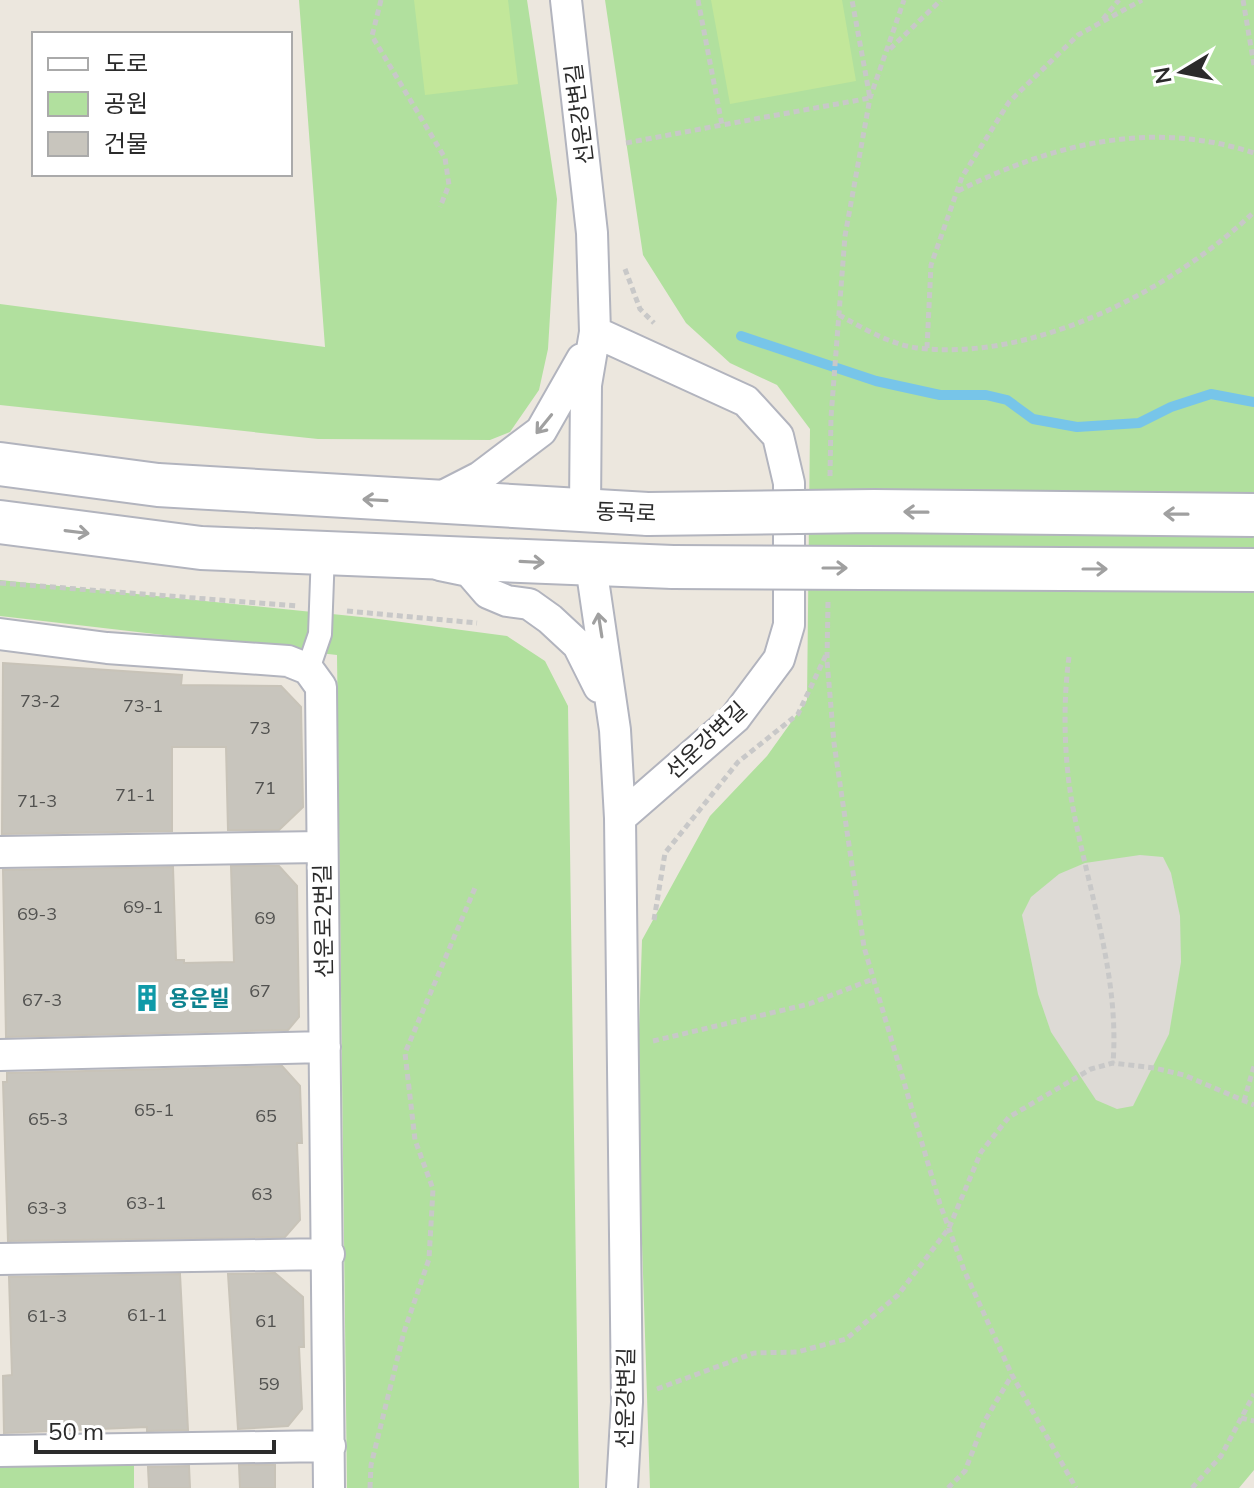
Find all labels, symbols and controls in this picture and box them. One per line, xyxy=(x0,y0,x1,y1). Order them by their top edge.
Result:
legend xyxy=(32,32,292,176)
north arrow xyxy=(1142,32,1222,112)
text: 도로 xyxy=(104,48,148,78)
street label: 선운강변길 xyxy=(559,62,599,166)
text: N xyxy=(1147,65,1178,86)
text: 공원 xyxy=(104,88,148,118)
text: 건물 xyxy=(104,128,148,158)
one-way arrow xyxy=(535,413,552,434)
one-way arrow xyxy=(362,492,389,507)
street label: 동곡로 xyxy=(595,497,657,527)
one-way arrow xyxy=(903,504,930,520)
one-way arrow xyxy=(1163,506,1190,522)
one-way arrow xyxy=(64,525,89,540)
one-way arrow xyxy=(518,555,545,570)
one-way arrow xyxy=(821,560,848,576)
one-way arrow xyxy=(1081,561,1108,577)
one-way arrow xyxy=(592,613,607,638)
house number: 73-2 xyxy=(20,689,60,712)
house number: 73-1 xyxy=(123,694,163,717)
street label: 선운강변길 xyxy=(659,695,753,785)
house number: 73 xyxy=(249,716,271,739)
house number: 71 xyxy=(254,776,276,799)
house number: 71-1 xyxy=(115,783,155,806)
house number: 71-3 xyxy=(17,789,57,812)
street label: 선운로2번길 xyxy=(308,864,338,978)
house number: 69-1 xyxy=(123,895,163,918)
house number: 69-3 xyxy=(17,902,57,925)
house number: 69 xyxy=(254,906,276,929)
house number: 67 xyxy=(249,979,271,1002)
building icon: 용운빌 xyxy=(132,983,162,1013)
place label: 용운빌 xyxy=(169,984,230,1012)
house number: 67-3 xyxy=(22,988,62,1011)
house number: 65-1 xyxy=(134,1098,174,1121)
house number: 65 xyxy=(255,1104,277,1127)
house number: 65-3 xyxy=(28,1107,68,1130)
house number: 63 xyxy=(251,1182,273,1205)
house number: 63-1 xyxy=(126,1191,166,1214)
house number: 63-3 xyxy=(27,1196,67,1219)
house number: 61-1 xyxy=(127,1303,167,1326)
house number: 61-3 xyxy=(27,1304,67,1327)
house number: 61 xyxy=(255,1309,277,1332)
street label: 선운강변길 xyxy=(610,1347,640,1449)
house number: 59 xyxy=(258,1372,280,1395)
scale bar xyxy=(36,1404,274,1454)
text: 50 m xyxy=(48,1416,104,1446)

